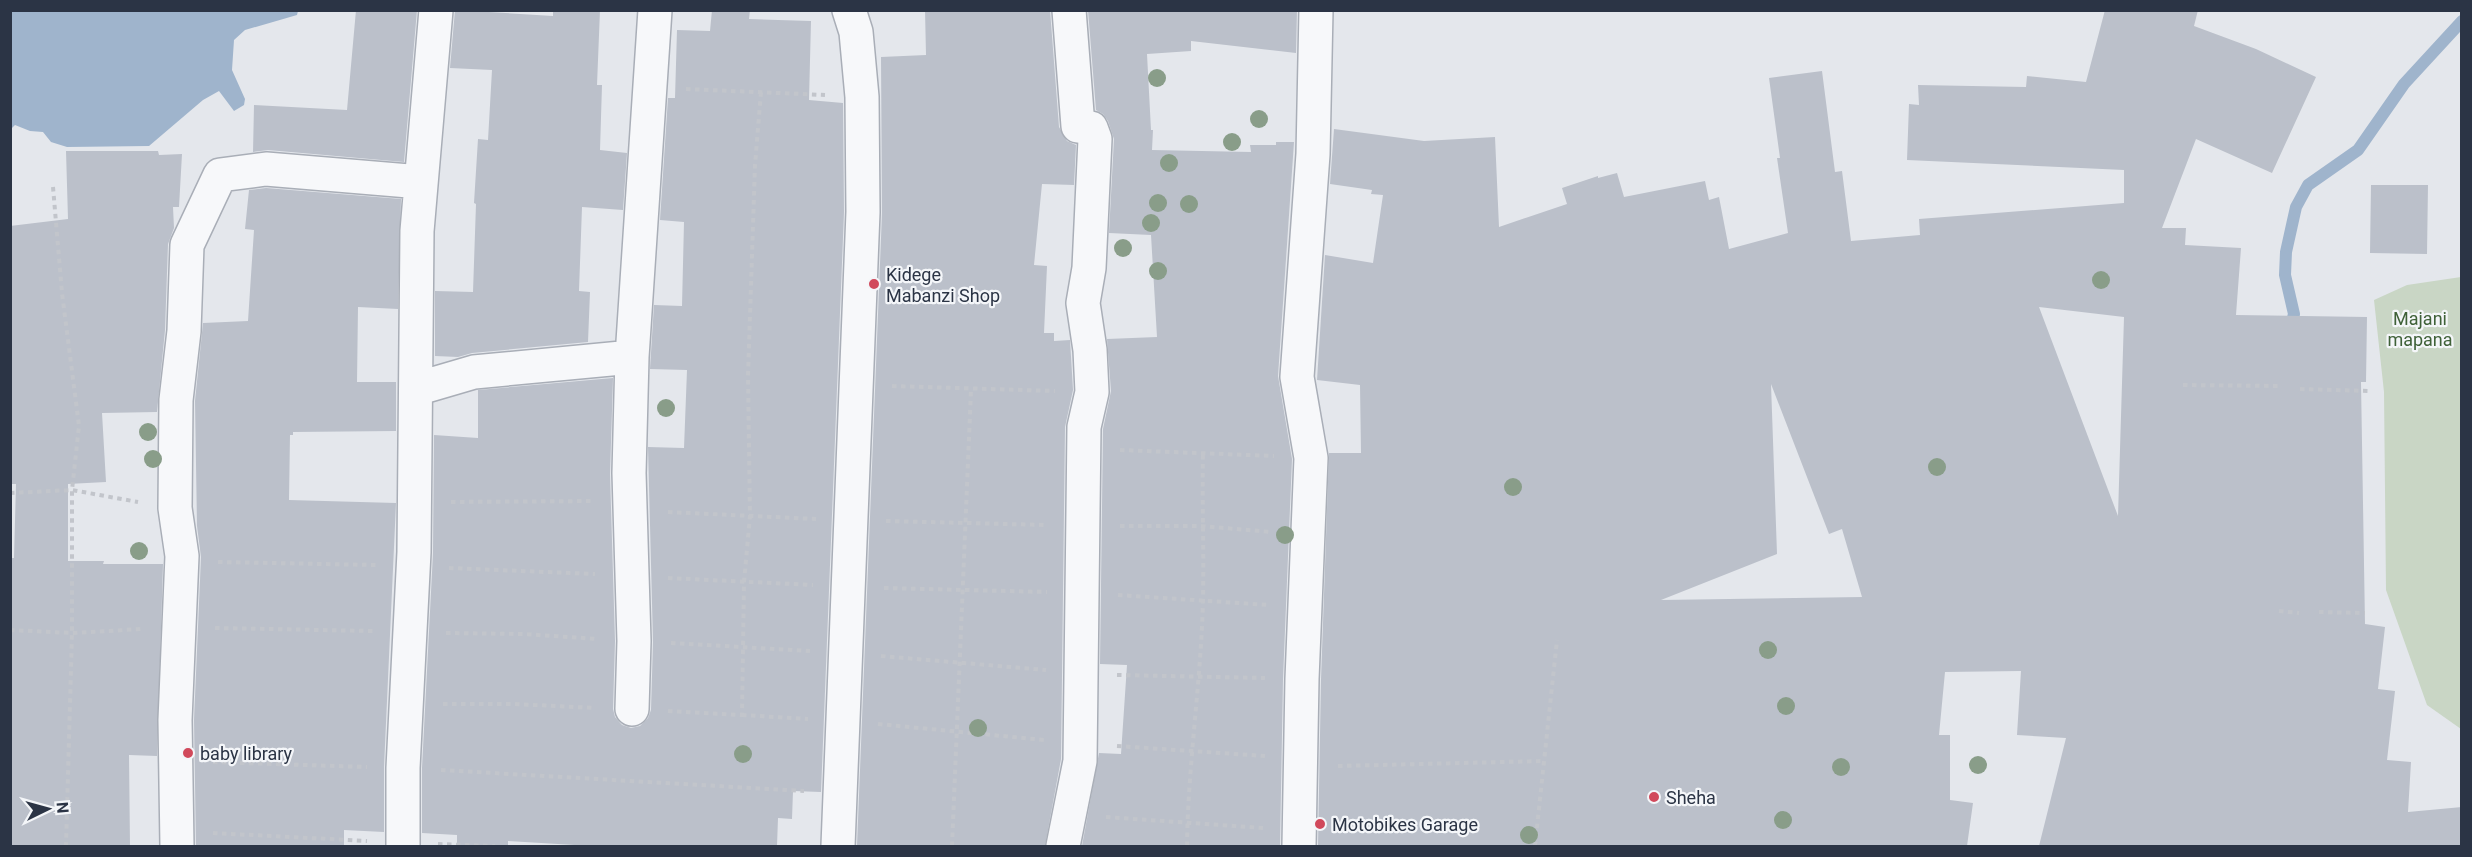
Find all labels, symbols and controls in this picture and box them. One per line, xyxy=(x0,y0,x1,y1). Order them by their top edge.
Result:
place label: Kidege Mabanzi Shop xyxy=(886,264,1000,306)
marker: Kidege Mabanzi Shop xyxy=(867,277,881,291)
park label: Majani mapana xyxy=(2387,308,2453,350)
place label: baby library xyxy=(200,743,293,764)
marker: baby library xyxy=(181,746,195,760)
north arrow xyxy=(18,779,78,839)
place label: Sheha xyxy=(1666,787,1716,808)
marker: Sheha xyxy=(1647,790,1661,804)
text: N xyxy=(52,801,72,814)
place label: Motobikes Garage xyxy=(1332,814,1478,835)
marker: Motobikes Garage xyxy=(1313,817,1327,831)

